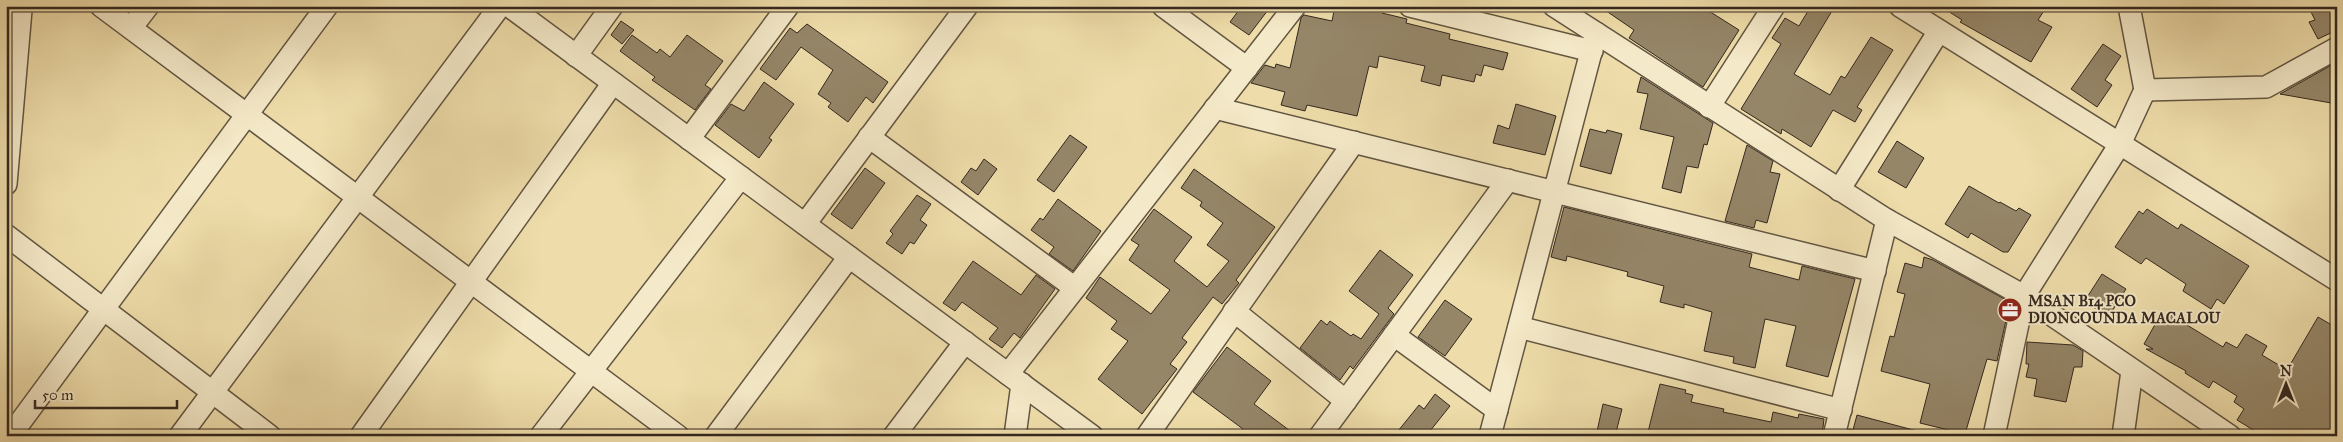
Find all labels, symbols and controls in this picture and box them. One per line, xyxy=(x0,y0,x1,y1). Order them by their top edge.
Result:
place label: MSAN B14 PCO DIONCOUNDA MACALOU xyxy=(2028,292,2222,327)
office icon: MSAN B14 PCO DIONCOUNDA MACALOU xyxy=(1997,297,2023,323)
north arrow xyxy=(2260,360,2310,410)
text: N xyxy=(2280,363,2292,380)
scale bar xyxy=(35,377,178,409)
text: 50 m xyxy=(42,386,74,404)

